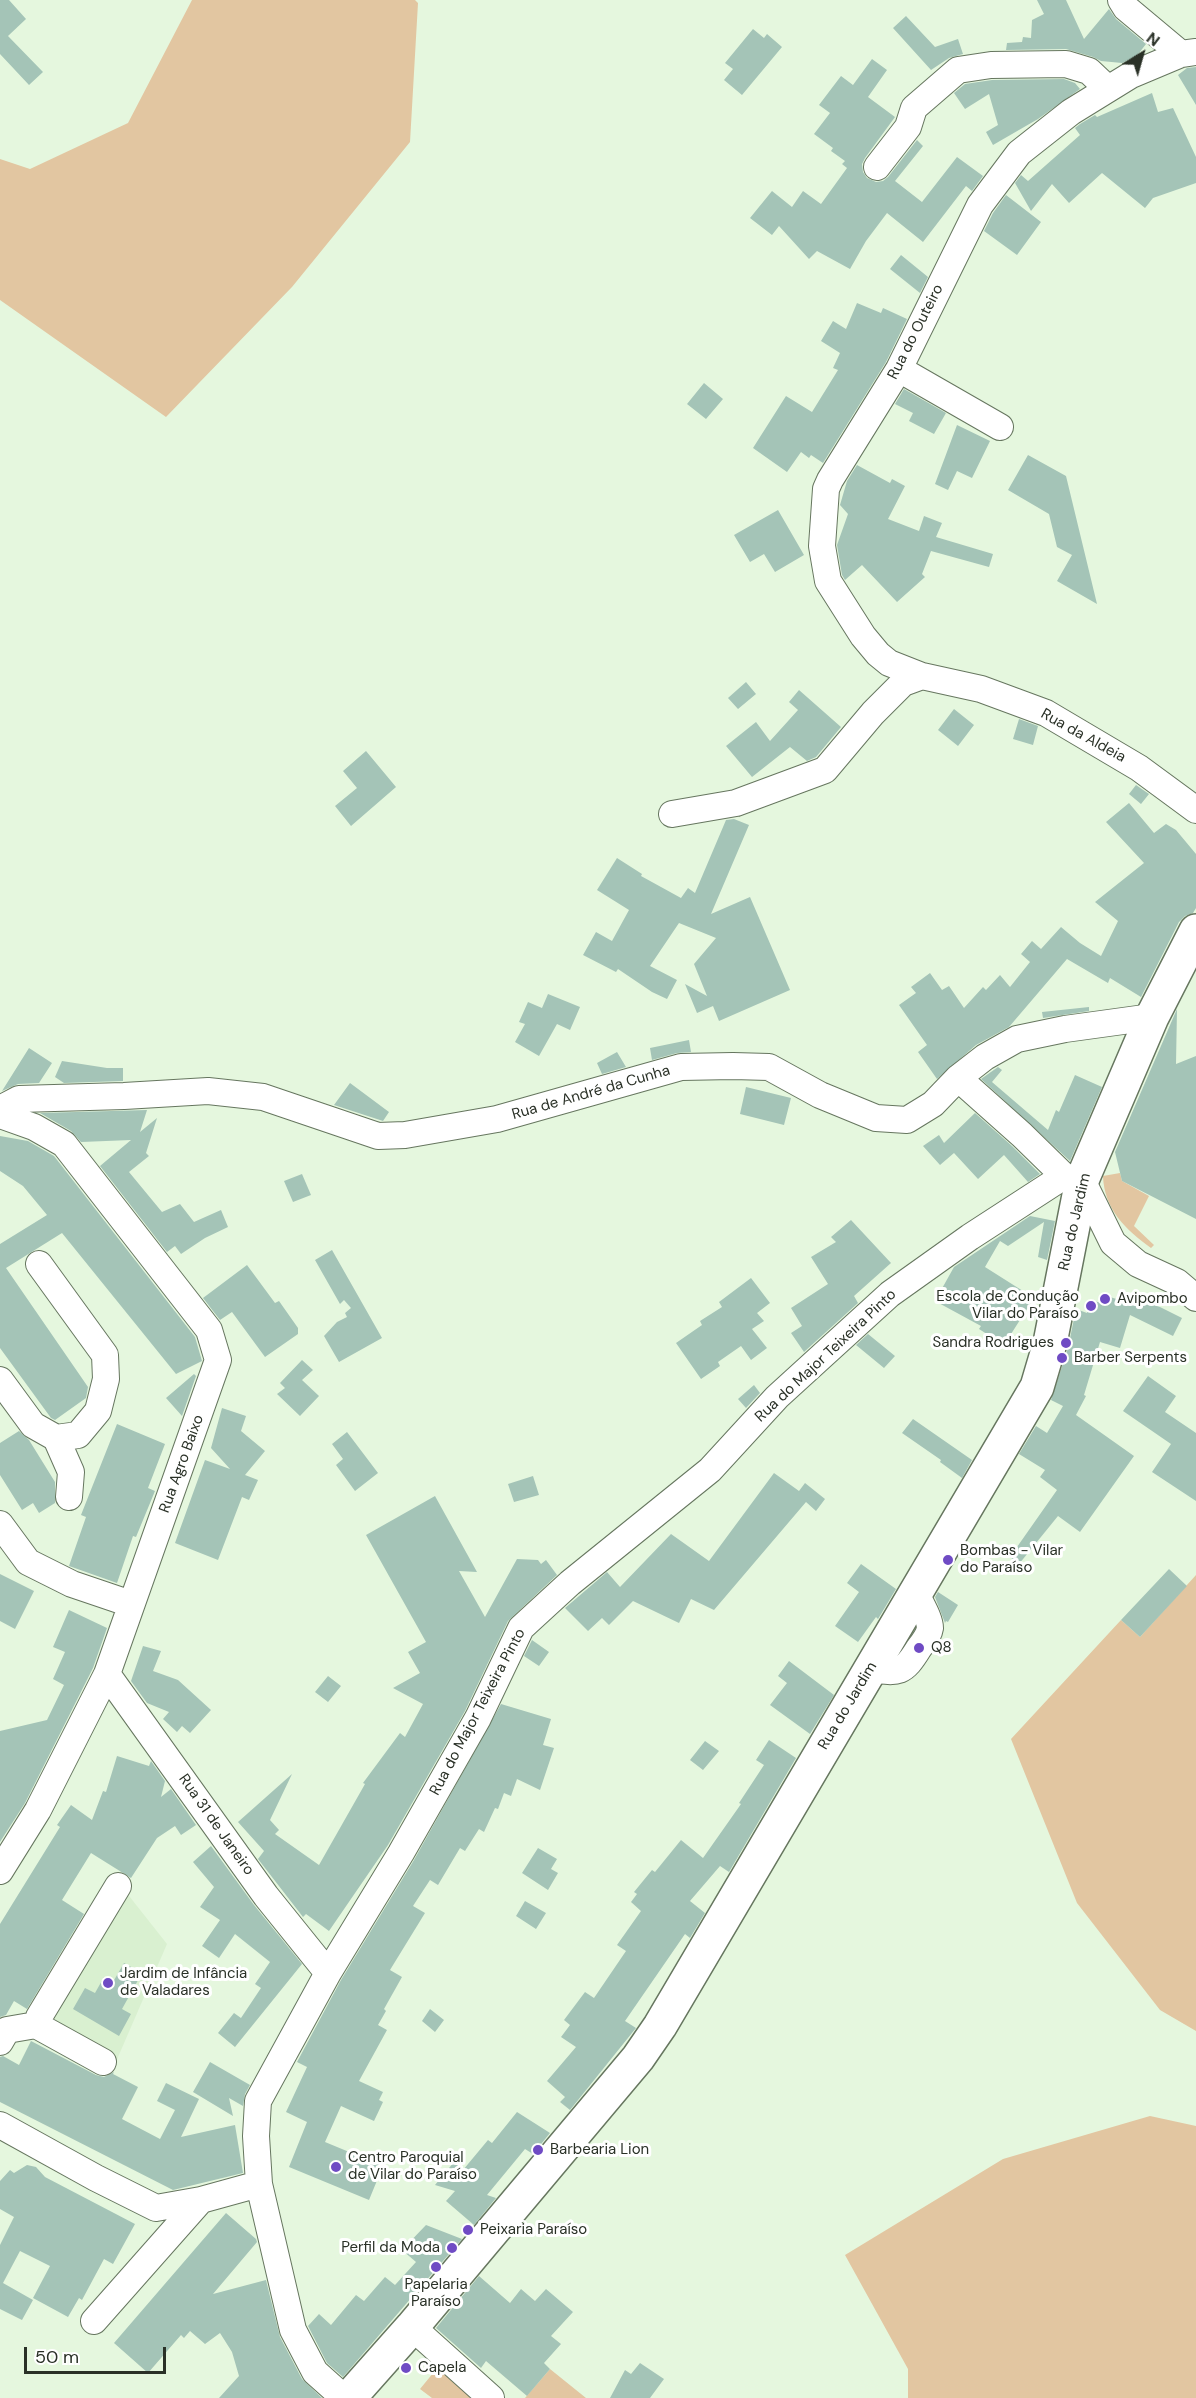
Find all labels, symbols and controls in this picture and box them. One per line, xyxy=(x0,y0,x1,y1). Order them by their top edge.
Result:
north arrow xyxy=(1112,24,1172,84)
text: N xyxy=(1142,27,1164,51)
street label: Rua do Outeiro xyxy=(884,282,948,382)
street label: Rua da Aldeia xyxy=(1037,705,1129,767)
street label: Rua de André da Cunha xyxy=(510,1062,672,1124)
street label: Rua do Jardim xyxy=(1055,1172,1095,1272)
street label: Rua do Major Teixeira Pinto xyxy=(752,1286,900,1426)
place label: Escola de Condução Vilar do Paraíso xyxy=(936,1288,1079,1323)
place label: Avipombo xyxy=(1117,1290,1188,1308)
marker: Avipombo xyxy=(1098,1292,1112,1306)
marker: Escola de Condução Vilar do Paraíso xyxy=(1084,1299,1098,1313)
place label: Sandra Rodrigues xyxy=(933,1334,1054,1352)
marker: Sandra Rodrigues xyxy=(1059,1336,1073,1350)
place label: Barber Serpents xyxy=(1074,1349,1187,1367)
marker: Barber Serpents xyxy=(1055,1351,1069,1365)
street label: Rua Agro Baixo xyxy=(156,1413,208,1515)
place label: Bombas - Vilar do Paraíso xyxy=(960,1542,1063,1577)
marker: Bombas - Vilar do Paraíso xyxy=(941,1553,955,1567)
street label: Rua do Major Teixeira Pinto xyxy=(426,1625,530,1799)
place label: Q8 xyxy=(931,1639,952,1657)
marker: Q8 xyxy=(912,1641,926,1655)
street label: Rua do Jardim xyxy=(815,1659,881,1753)
street label: Rua 31 de Janeiro xyxy=(174,1771,258,1879)
place label: Jardim de Infância de Valadares xyxy=(120,1965,247,2000)
marker: Jardim de Infância de Valadares xyxy=(101,1976,115,1990)
place label: Barbearia Lion xyxy=(550,2141,649,2159)
marker: Barbearia Lion xyxy=(531,2143,545,2157)
place label: Centro Paroquial de Vilar do Paraíso xyxy=(348,2149,477,2184)
marker: Centro Paroquial de Vilar do Paraíso xyxy=(329,2160,343,2174)
place label: Peixaria Paraíso xyxy=(480,2221,587,2239)
marker: Peixaria Paraíso xyxy=(461,2223,475,2237)
place label: Perfil da Moda xyxy=(341,2239,440,2257)
marker: Perfil da Moda xyxy=(445,2241,459,2255)
marker: Papelaria Paraíso xyxy=(429,2260,443,2274)
place label: Papelaria Paraíso xyxy=(404,2276,468,2311)
scale bar xyxy=(27,2335,170,2373)
text: 50 m xyxy=(35,2345,79,2369)
place label: Capela xyxy=(418,2359,466,2377)
marker: Capela xyxy=(399,2361,413,2375)

